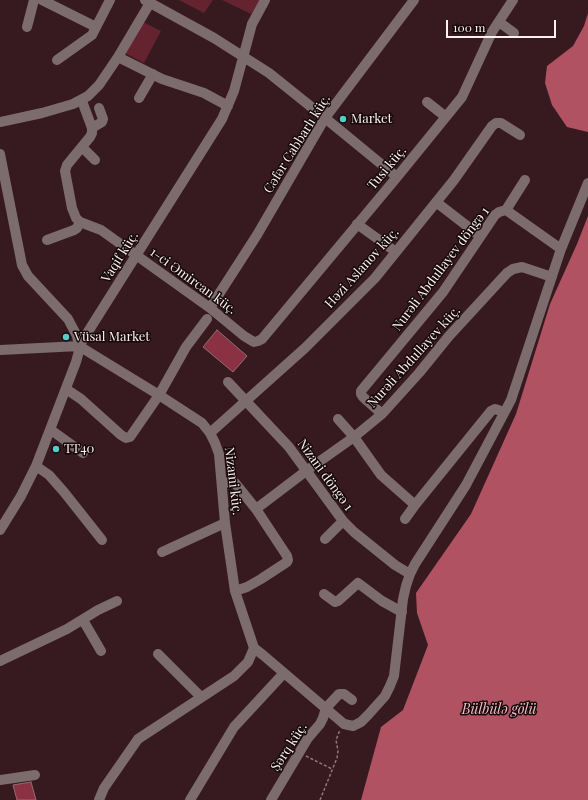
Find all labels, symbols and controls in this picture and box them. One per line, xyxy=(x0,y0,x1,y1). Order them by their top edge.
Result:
scale bar xyxy=(448,12,558,38)
text: 100 m xyxy=(453,19,485,35)
street label: Cəfər Cabbarlı küç. xyxy=(260,92,334,196)
place label: Market xyxy=(351,111,392,127)
marker: Market xyxy=(338,114,348,124)
street label: Tusi küç. xyxy=(364,143,410,193)
street label: Nurəli Abdullayev döngə 1 xyxy=(389,204,493,334)
street label: Həzi Aslanov küç. xyxy=(322,225,402,311)
street label: Vaqif küç. xyxy=(98,229,142,285)
street label: 1-ci Əmircan küç. xyxy=(147,244,239,318)
street label: Nurəli Abdullayev küç. xyxy=(364,303,464,411)
place label: Vüsal Market xyxy=(74,329,150,345)
marker: Vüsal Market xyxy=(61,332,71,342)
street label: Nizani döngə 1 xyxy=(294,436,356,514)
place label: TT40 xyxy=(64,441,94,457)
marker: TT40 xyxy=(51,444,61,454)
street label: Nizami küç. xyxy=(221,446,245,516)
water label: Bülbülə gölü xyxy=(462,702,536,718)
street label: Şərq küç. xyxy=(268,720,310,774)

